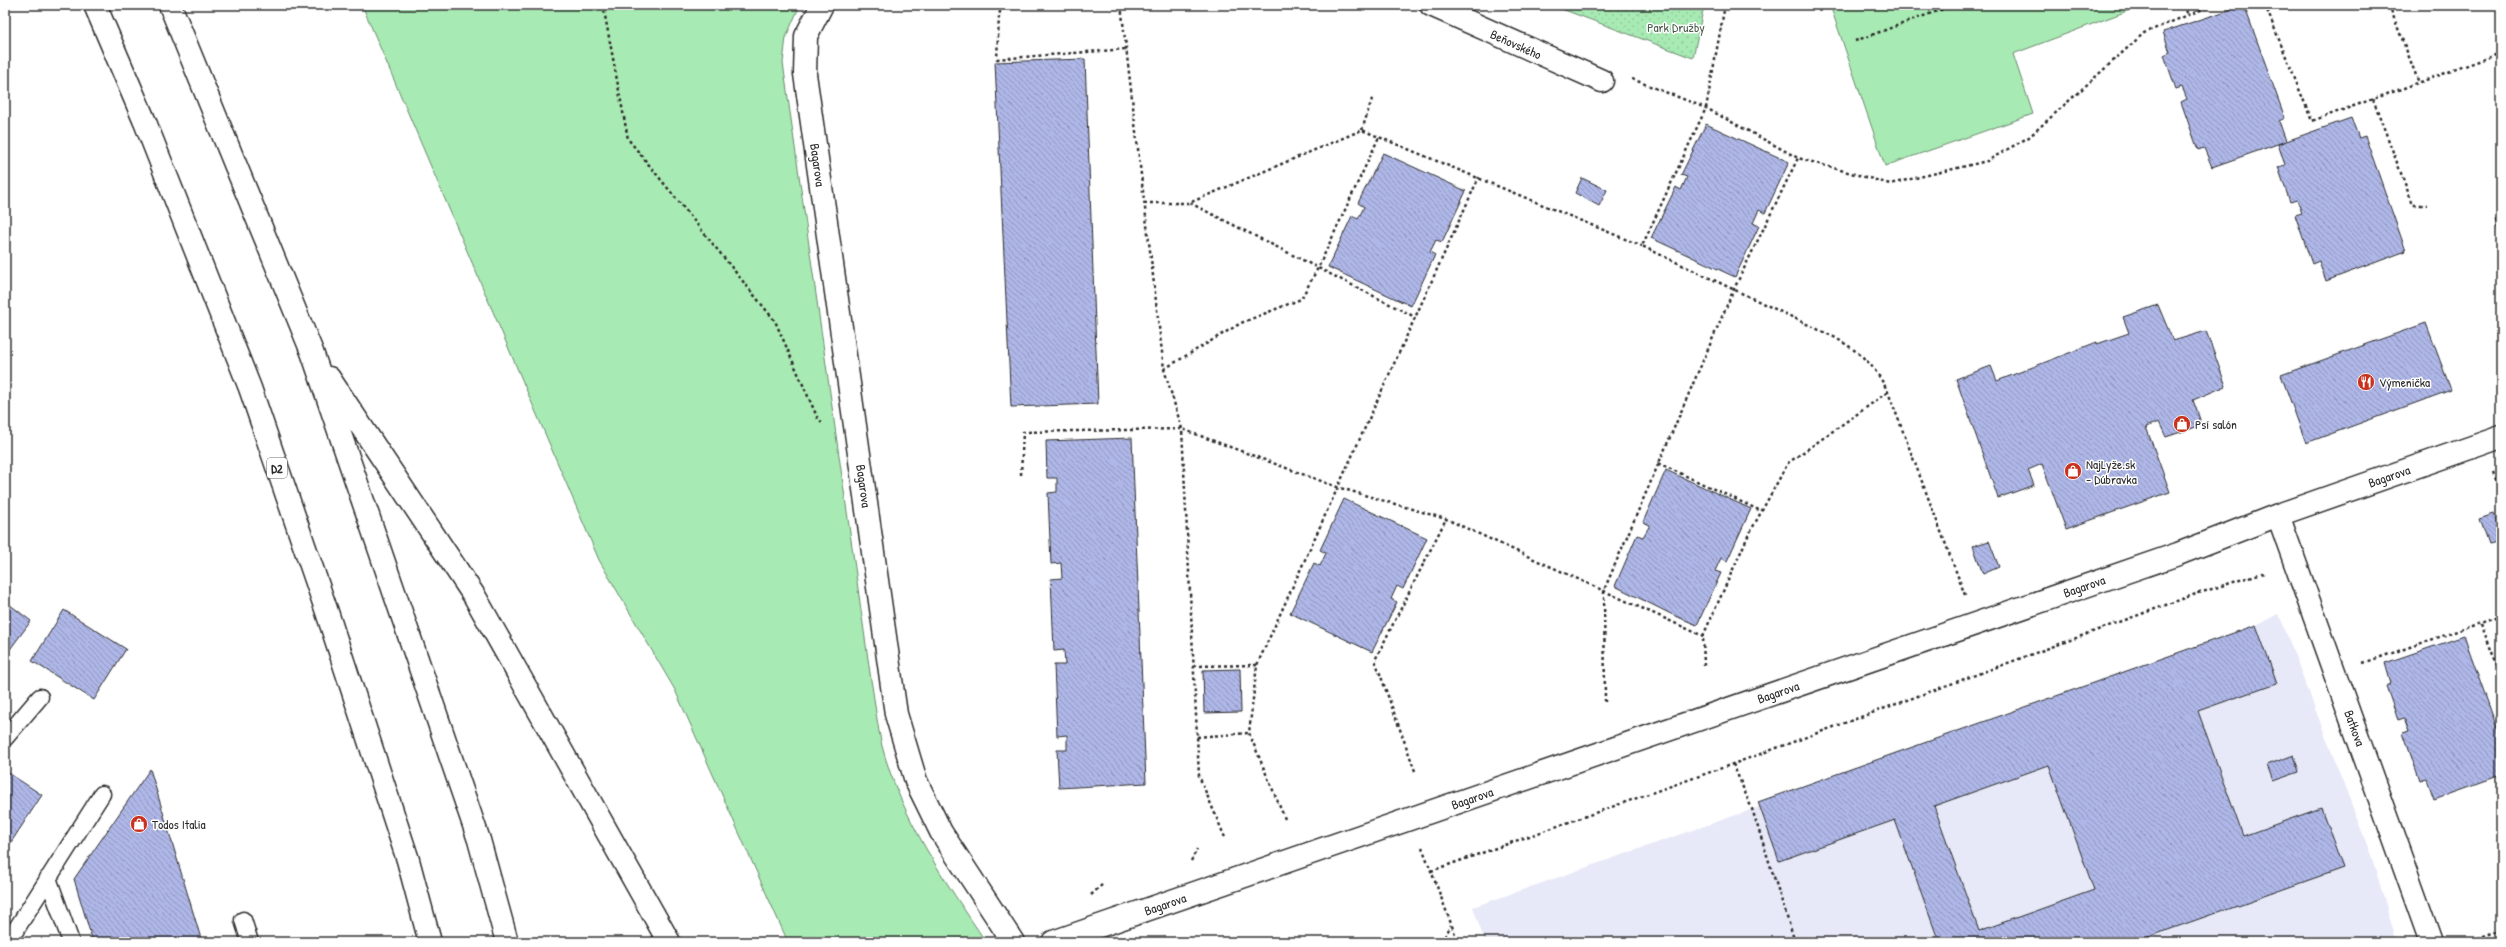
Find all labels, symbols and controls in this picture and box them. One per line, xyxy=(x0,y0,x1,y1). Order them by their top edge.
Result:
park label: Park Družby xyxy=(1647,18,1705,36)
street label: Beňovského xyxy=(1488,25,1544,63)
street label: Bagarova xyxy=(806,142,830,188)
restaurant icon: Výmenička xyxy=(2356,372,2376,392)
place label: Výmenička xyxy=(2379,373,2430,391)
shop icon: Psí salón xyxy=(2172,414,2192,434)
place label: Psí salón xyxy=(2195,415,2237,433)
place label: NajLyže.sk - Dúbravka xyxy=(2086,455,2137,488)
road number: D2 xyxy=(267,458,287,478)
street label: Bagarova xyxy=(2366,460,2412,492)
shop icon: NajLyže.sk - Dúbravka xyxy=(2063,461,2083,481)
street label: Bagarova xyxy=(852,463,876,509)
street label: Bagarova xyxy=(2061,570,2107,602)
street label: Bagarova xyxy=(1755,676,1801,708)
street label: Batkova xyxy=(2340,707,2370,749)
street label: Bagarova xyxy=(1449,782,1495,814)
shop icon: Todos Italia xyxy=(129,814,149,834)
place label: Todos Italia xyxy=(152,815,206,833)
street label: Bagarova xyxy=(1142,888,1188,920)

